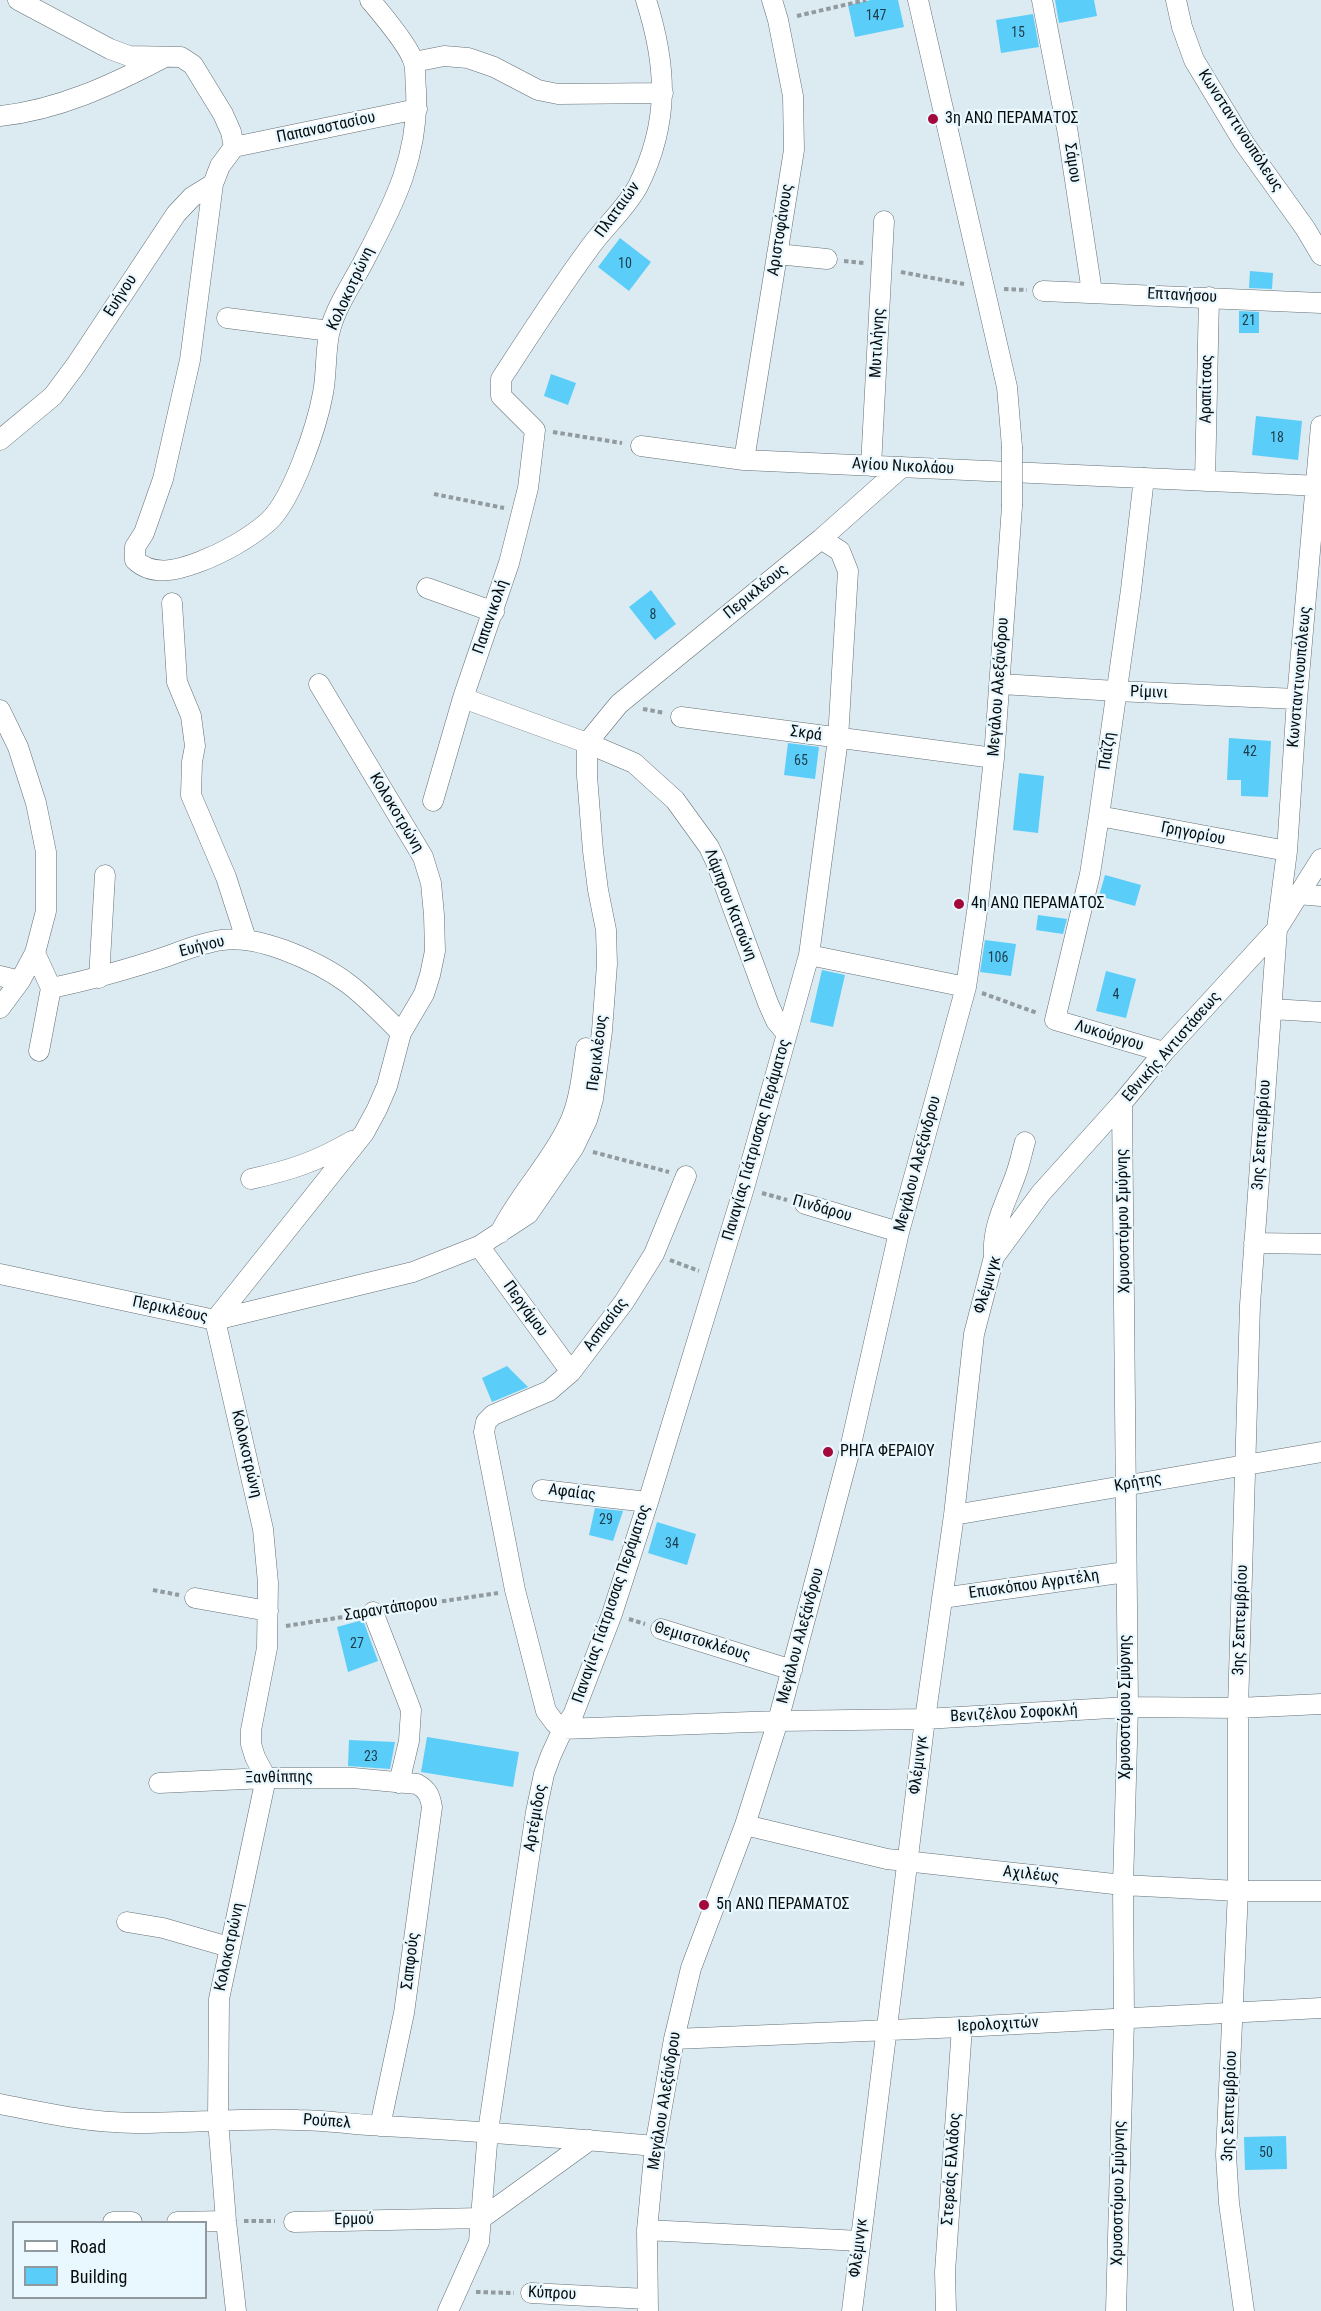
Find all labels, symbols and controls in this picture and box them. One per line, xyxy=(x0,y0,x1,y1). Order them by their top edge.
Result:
house number: 147 xyxy=(866,8,886,24)
house number: 15 xyxy=(1011,25,1025,41)
street label: Κωνσταντινουπόλεως xyxy=(1193,66,1287,196)
street label: Παπαναστασίου xyxy=(275,108,377,148)
place label: 3η ΑΝΩ ΠΕΡΑΜΑΤΟΣ xyxy=(945,109,1079,129)
marker: 3η ΑΝΩ ΠΕΡΑΜΑΤΟΣ xyxy=(926,112,940,126)
street label: Σάμου xyxy=(1059,142,1085,184)
street label: Πλαταιών xyxy=(591,179,645,241)
street label: Αριστοφάνους xyxy=(764,183,798,277)
street label: Κολοκοτρώνη xyxy=(323,244,379,334)
house number: 10 xyxy=(618,256,632,272)
street label: Ευήνου xyxy=(100,271,142,321)
street label: Επτανήσου xyxy=(1147,285,1217,307)
street label: Μυτιλήνης xyxy=(867,307,889,379)
house number: 21 xyxy=(1242,313,1256,329)
street label: Αραπίτσας xyxy=(1197,354,1217,424)
house number: 18 xyxy=(1270,430,1284,446)
street label: Αγίου Νικολάου xyxy=(851,455,955,479)
street label: Περικλέους xyxy=(720,560,792,624)
street label: Παπανικολή xyxy=(469,577,513,657)
street label: Κωνσταντινουπόλεως xyxy=(1284,606,1316,748)
house number: 8 xyxy=(650,607,656,623)
street label: Μεγάλου Αλεξάνδρου xyxy=(985,617,1013,757)
street label: Ρίμινι xyxy=(1130,683,1168,703)
street label: Σκρά xyxy=(789,722,823,746)
street label: Παΐζη xyxy=(1096,731,1120,771)
house number: 42 xyxy=(1243,744,1257,760)
house number: 65 xyxy=(794,753,808,769)
street label: Κολοκοτρώνη xyxy=(365,770,427,856)
street label: Γρηγορίου xyxy=(1159,818,1227,850)
street label: Λάμπρου Κατσώνη xyxy=(700,846,760,964)
place label: 4η ΑΝΩ ΠΕΡΑΜΑΤΟΣ xyxy=(971,894,1105,914)
marker: 4η ΑΝΩ ΠΕΡΑΜΑΤΟΣ xyxy=(952,897,966,911)
street label: Ευήνου xyxy=(177,932,227,962)
house number: 106 xyxy=(988,950,1008,966)
house number: 4 xyxy=(1113,987,1119,1003)
street label: Εθνικής Αντιστάσεως xyxy=(1119,988,1225,1106)
street label: Περικλέους xyxy=(584,1014,612,1092)
street label: Λυκούργου xyxy=(1072,1016,1146,1056)
street label: Παναγίας Γιάτρισσας Περάματος xyxy=(719,1037,795,1243)
street label: 3ης Σεπτεμβρίου xyxy=(1249,1079,1275,1191)
street label: Μεγάλου Αλεξάνδρου xyxy=(891,1094,945,1234)
street label: Χρυσοστόμου Σμύρνης xyxy=(1113,1148,1135,1294)
street label: Πινδάρου xyxy=(790,1191,854,1227)
street label: Φλέμινγκ xyxy=(970,1254,1006,1316)
street label: Περγάμου xyxy=(498,1277,552,1341)
street label: Περικλέους xyxy=(130,1293,210,1327)
street label: Ασπασίας xyxy=(580,1295,632,1355)
street label: Κολοκοτρώνη xyxy=(227,1408,265,1500)
place label: ΡΗΓΑ ΦΕΡΑΙΟΥ xyxy=(840,1442,935,1462)
marker: ΡΗΓΑ ΦΕΡΑΙΟΥ xyxy=(821,1445,835,1459)
street label: Κρήτης xyxy=(1113,1469,1163,1497)
street label: Αφαίας xyxy=(547,1481,597,1505)
street label: Παναγίας Γιάτρισσας Περάματος xyxy=(569,1502,655,1706)
house number: 29 xyxy=(599,1512,613,1528)
house number: 34 xyxy=(665,1536,679,1552)
street label: 3ης Σεπτεμβρίου xyxy=(1229,1564,1253,1676)
street label: Μεγάλου Αλεξάνδρου xyxy=(774,1566,828,1706)
street label: Επισκόπου Αγριτέλη xyxy=(968,1566,1100,1604)
street label: Σαραντάπορου xyxy=(343,1592,439,1626)
street label: Θεμιστοκλέους xyxy=(652,1618,752,1666)
street label: Χρυσοστόμου Σμύρνης xyxy=(1116,1634,1136,1780)
house number: 27 xyxy=(350,1636,364,1652)
street label: Βενιζέλου Σοφοκλή xyxy=(950,1701,1078,1727)
street label: Φλέμινγκ xyxy=(906,1734,932,1796)
house number: 23 xyxy=(364,1749,378,1765)
street label: Ξανθίππης xyxy=(245,1768,313,1788)
street label: Αρτέμιδος xyxy=(521,1783,551,1853)
street label: Αχιλέως xyxy=(1002,1863,1060,1887)
place label: 5η ΑΝΩ ΠΕΡΑΜΑΤΟΣ xyxy=(716,1895,850,1915)
marker: 5η ΑΝΩ ΠΕΡΑΜΑΤΟΣ xyxy=(697,1898,711,1912)
street label: Κολοκοτρώνη xyxy=(211,1901,249,1993)
street label: Σαπφούς xyxy=(398,1931,424,1991)
street label: Ιερολοχιτών xyxy=(957,2013,1039,2037)
street label: Μεγάλου Αλεξάνδρου xyxy=(645,2031,685,2171)
street label: 3ης Σεπτεμβρίου xyxy=(1218,2050,1242,2162)
street label: Ρούπελ xyxy=(302,2111,352,2133)
street label: Στερεάς Ελλάδος xyxy=(938,2112,966,2226)
street label: Χρυσοστόμου Σμύρνης xyxy=(1108,2120,1130,2266)
house number: 50 xyxy=(1259,2145,1273,2161)
street label: Ερμού xyxy=(334,2210,374,2230)
street label: Φλέμινγκ xyxy=(846,2217,872,2279)
legend xyxy=(12,2221,207,2299)
text: Road xyxy=(70,2236,106,2257)
text: Building xyxy=(70,2266,127,2287)
street label: Κύπρου xyxy=(527,2283,577,2305)

